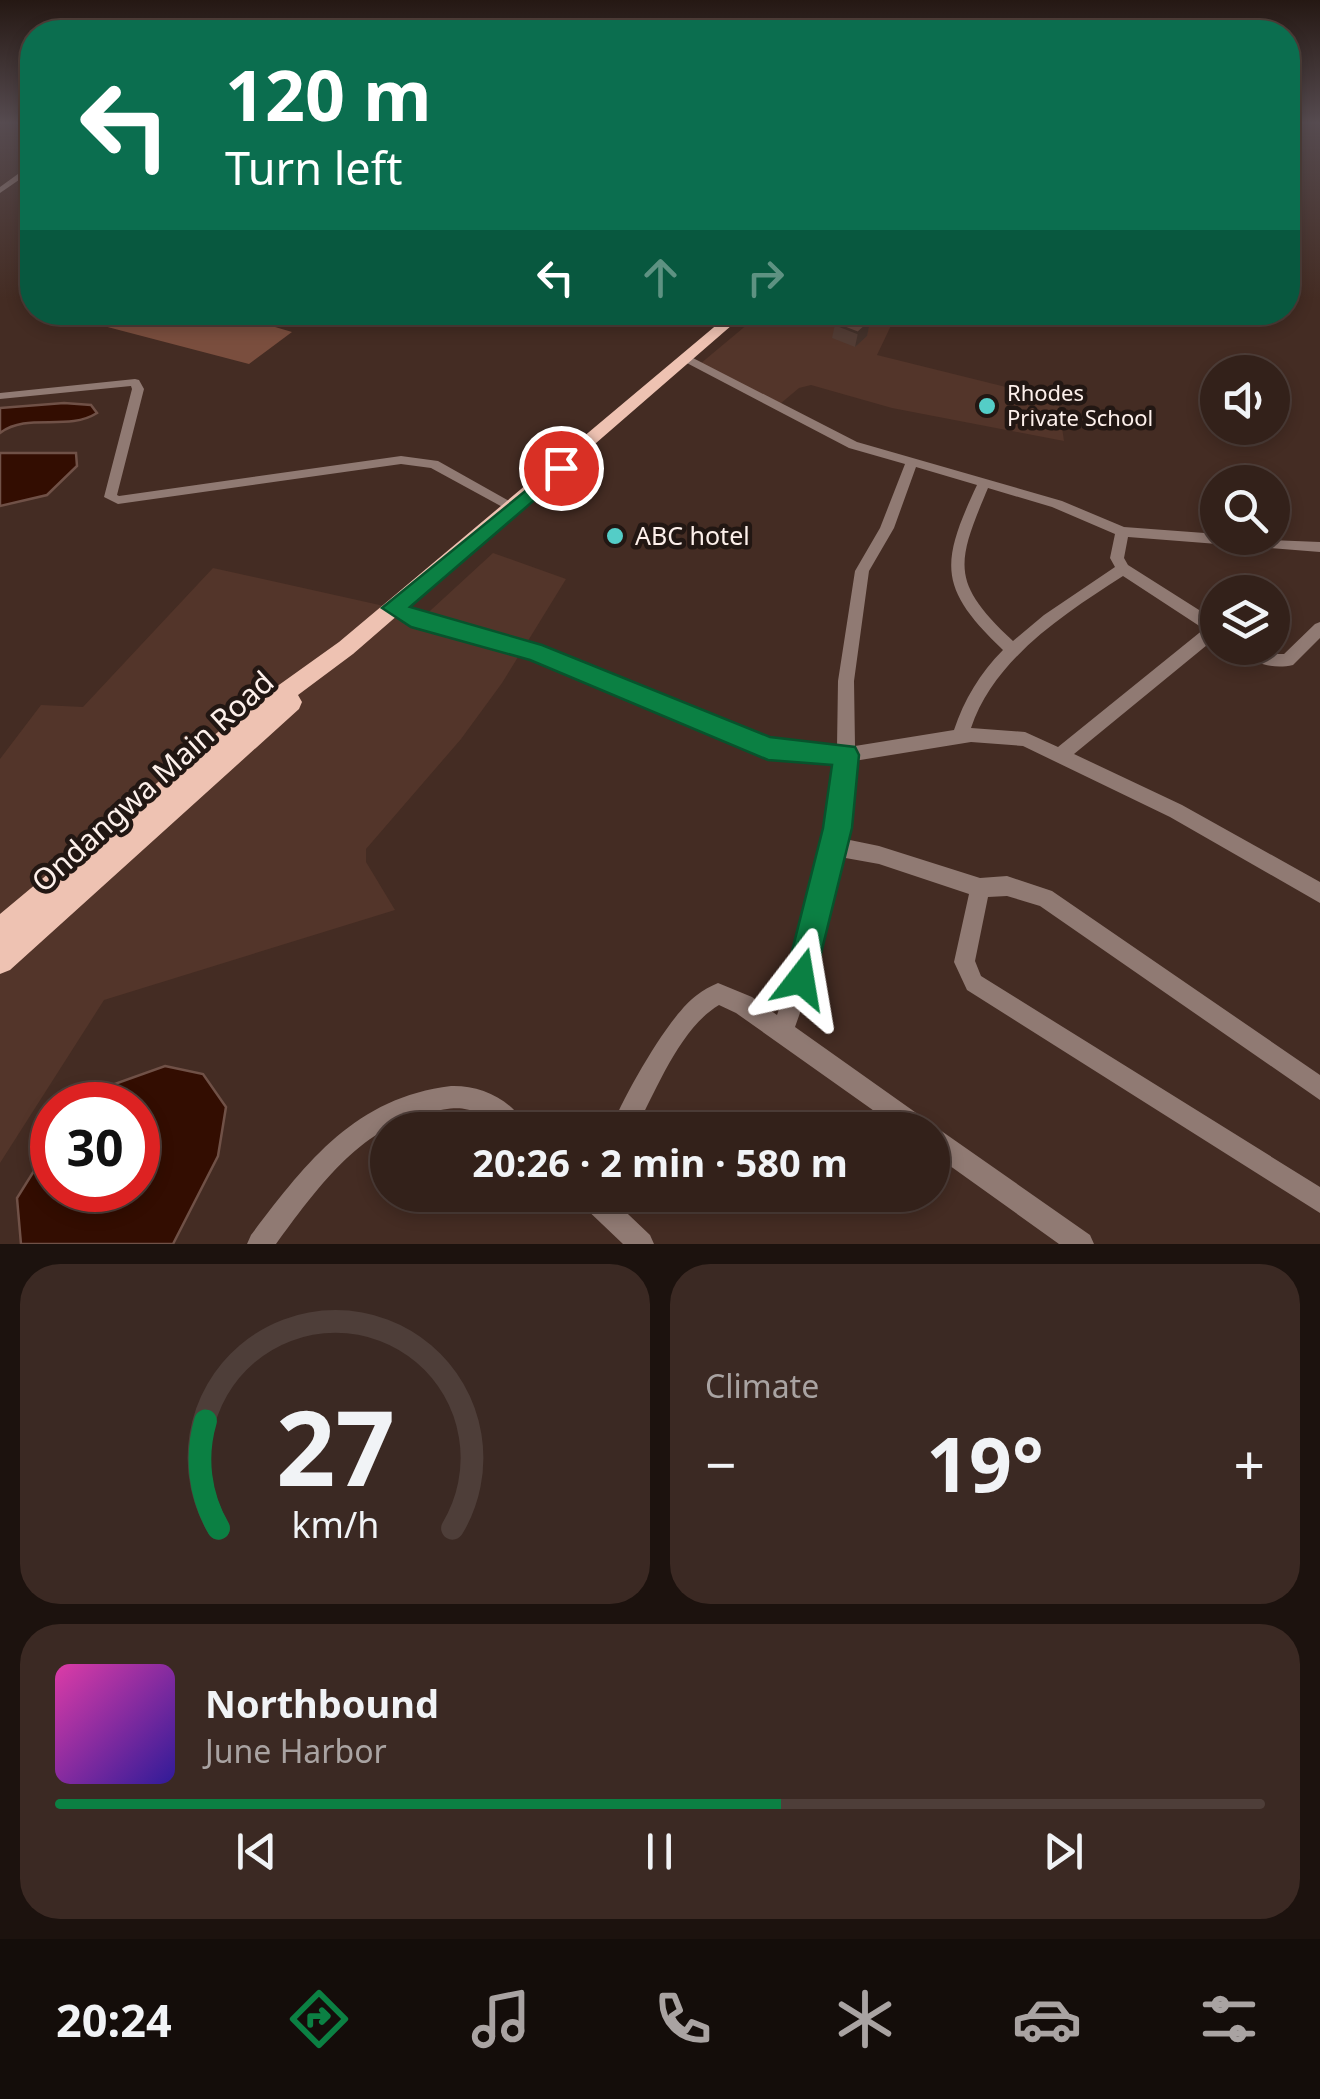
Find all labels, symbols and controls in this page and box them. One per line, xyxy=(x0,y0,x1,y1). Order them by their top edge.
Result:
text: 120 m xyxy=(225,46,432,142)
icon: left xyxy=(60,60,190,190)
text: Turn left xyxy=(225,137,402,198)
icon: left xyxy=(528,250,583,305)
icon: ahead xyxy=(633,250,688,305)
icon: right xyxy=(738,250,793,305)
map controls xyxy=(1200,355,1290,665)
button: sound xyxy=(1200,355,1290,445)
place label: Rhodes Private School xyxy=(1007,377,1153,432)
marker: Rhodes Private School xyxy=(976,395,998,417)
pin xyxy=(519,426,604,511)
icon: arrive xyxy=(534,441,589,496)
button: search xyxy=(1200,465,1290,555)
place label: ABC hotel xyxy=(635,518,750,552)
marker: ABC hotel xyxy=(604,525,626,547)
button: layers xyxy=(1200,575,1290,665)
street label: Ondangwa Main Road xyxy=(22,661,282,901)
position arrow xyxy=(749,927,853,1031)
speed limit sign: 30 xyxy=(30,1082,160,1212)
text: 20:26 · 2 min · 580 m xyxy=(472,1136,848,1188)
text: Climate xyxy=(705,1364,819,1407)
text: 27 xyxy=(276,1375,394,1516)
text: 19° xyxy=(926,1412,1044,1514)
text: − xyxy=(705,1426,736,1501)
text: + xyxy=(1234,1426,1265,1501)
text: km/h xyxy=(291,1500,379,1548)
text: Northbound xyxy=(205,1677,439,1729)
text: June Harbor xyxy=(205,1729,387,1772)
icon: previous xyxy=(229,1824,284,1879)
icon: pause xyxy=(632,1824,687,1879)
icon: next xyxy=(1036,1824,1091,1879)
icon: directions xyxy=(284,1984,354,2054)
icon: music xyxy=(466,1984,536,2054)
icon: phone xyxy=(648,1984,718,2054)
icon: climate xyxy=(830,1984,900,2054)
icon: car xyxy=(1012,1984,1082,2054)
icon: filters xyxy=(1194,1984,1264,2054)
text: 20:24 xyxy=(56,1989,172,2050)

